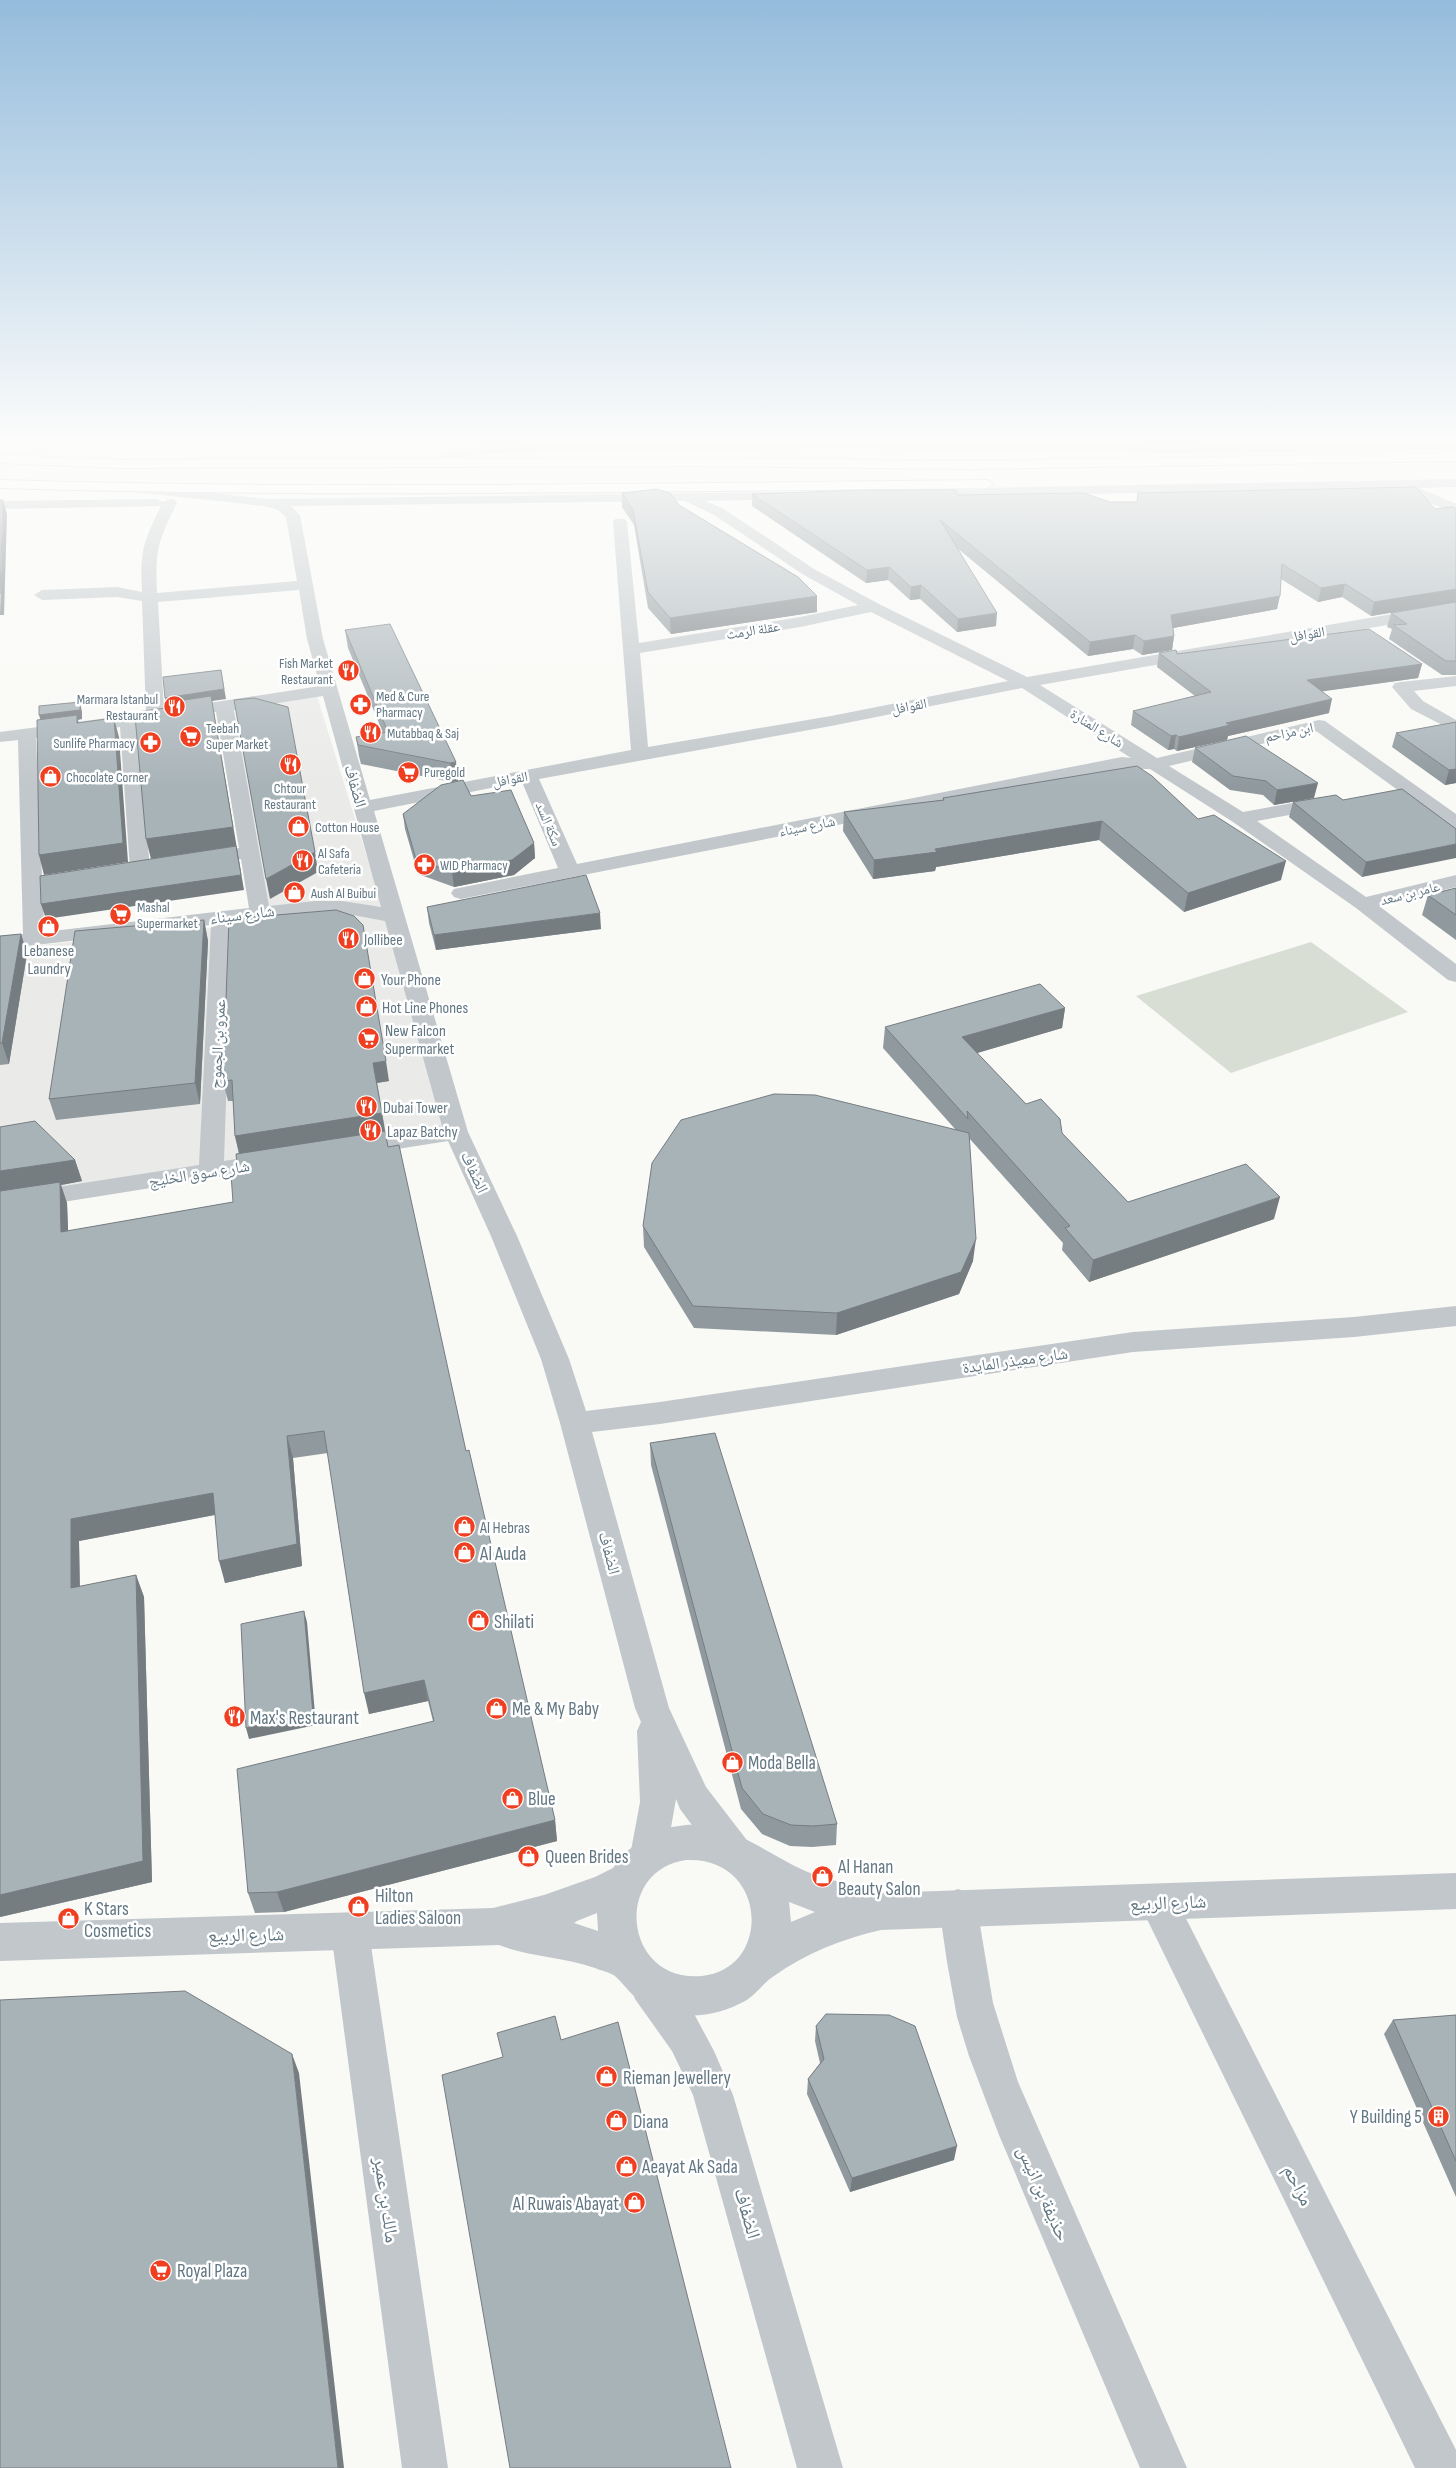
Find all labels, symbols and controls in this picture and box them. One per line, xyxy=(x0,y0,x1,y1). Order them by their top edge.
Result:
street label: عقلة الرمث xyxy=(725,618,781,643)
street label: القوافل xyxy=(1288,623,1326,646)
place label: Fish Market Restaurant xyxy=(279,655,333,688)
restaurant icon: Fish Market Restaurant xyxy=(337,659,361,683)
place label: Med & Cure Pharmacy xyxy=(376,688,429,721)
place label: Marmara Istanbul Restaurant xyxy=(77,691,158,724)
pharmacy icon: Med & Cure Pharmacy xyxy=(348,692,372,716)
restaurant icon: Marmara Istanbul Restaurant xyxy=(162,695,186,719)
street label: القوافل xyxy=(890,695,928,718)
street label: شارع المنارة xyxy=(1066,705,1127,752)
street label: ابن مزاحم xyxy=(1263,719,1315,747)
place label: Teebah Super Market xyxy=(206,720,268,753)
restaurant icon: Mutabbaq & Saj xyxy=(359,721,383,745)
supermarket icon: Teebah Super Market xyxy=(178,724,202,748)
place label: Mutabbaq & Saj xyxy=(387,725,459,742)
pharmacy icon: Sunlife Pharmacy xyxy=(139,731,163,755)
place label: Sunlife Pharmacy xyxy=(53,735,136,752)
restaurant icon: Chtour Restaurant xyxy=(278,753,302,777)
supermarket icon: Puregold xyxy=(396,760,420,784)
street label: الضفاف xyxy=(339,763,370,810)
place label: Puregold xyxy=(424,764,465,781)
shop icon: Chocolate Corner xyxy=(38,765,62,789)
street label: القوافل xyxy=(491,768,529,791)
place label: Chocolate Corner xyxy=(66,769,148,786)
place label: Chtour Restaurant xyxy=(264,780,316,813)
street label: سكة السد xyxy=(532,800,565,849)
street label: شارع سيناء xyxy=(778,813,837,841)
shop icon: Cotton House xyxy=(287,815,311,839)
place label: Cotton House xyxy=(315,819,379,836)
place label: Al Safa Cafeteria xyxy=(317,845,361,878)
restaurant icon: Al Safa Cafeteria xyxy=(290,849,314,873)
pharmacy icon: WID Pharmacy xyxy=(412,853,436,877)
place label: WID Pharmacy xyxy=(440,857,508,874)
street label: عامر بن سعد xyxy=(1379,878,1442,909)
shop icon: Aush Al Buibui xyxy=(283,881,307,905)
place label: Aush Al Buibui xyxy=(310,885,376,902)
place label: Mashal Supermarket xyxy=(137,899,198,932)
street label: شارع سيناء xyxy=(209,902,276,929)
supermarket icon: Mashal Supermarket xyxy=(109,903,133,927)
shop icon: Lebanese Laundry xyxy=(37,914,61,938)
restaurant icon: Jollibee xyxy=(336,927,360,951)
place label: Jollibee xyxy=(363,931,403,950)
place label: Lebanese Laundry xyxy=(24,942,74,979)
shop icon: Your Phone xyxy=(353,967,377,991)
place label: Your Phone xyxy=(381,971,441,990)
shop icon: Hot Line Phones xyxy=(354,995,378,1019)
street label: عمرو بن الجموح xyxy=(207,999,230,1089)
place label: Hot Line Phones xyxy=(382,999,468,1018)
place label: New Falcon Supermarket xyxy=(385,1022,454,1059)
supermarket icon: New Falcon Supermarket xyxy=(357,1027,381,1051)
restaurant icon: Dubai Tower xyxy=(355,1095,379,1119)
place label: Dubai Tower xyxy=(383,1099,448,1118)
restaurant icon: Lapaz Batchy xyxy=(359,1119,383,1143)
place label: Lapaz Batchy xyxy=(387,1123,458,1142)
street label: الضفاف xyxy=(456,1149,491,1196)
street label: شارع سوق الخليج xyxy=(147,1157,251,1192)
street label: شارع معيذر المايدة xyxy=(961,1345,1069,1378)
shop icon: Al Hebras xyxy=(452,1515,476,1539)
place label: Al Hebras xyxy=(479,1519,530,1538)
street label: الضفاف xyxy=(594,1530,623,1577)
shop icon: Al Auda xyxy=(452,1541,476,1565)
place label: Al Auda xyxy=(479,1543,526,1566)
shop icon: Shilati xyxy=(466,1609,490,1633)
place label: Shilati xyxy=(494,1611,534,1634)
shop icon: Me & My Baby xyxy=(484,1696,508,1720)
place label: Me & My Baby xyxy=(512,1698,600,1721)
restaurant icon: Max's Restaurant xyxy=(222,1705,246,1729)
place label: Max's Restaurant xyxy=(250,1707,359,1730)
shop icon: Moda Bella xyxy=(720,1750,744,1774)
place label: Moda Bella xyxy=(748,1752,816,1775)
shop icon: Blue xyxy=(500,1786,524,1810)
place label: Blue xyxy=(528,1788,556,1811)
shop icon: Queen Brides xyxy=(517,1844,541,1868)
place label: Queen Brides xyxy=(545,1846,629,1869)
place label: Al Hanan Beauty Salon xyxy=(837,1856,921,1901)
shop icon: Al Hanan Beauty Salon xyxy=(810,1865,834,1889)
place label: Hilton Ladies Saloon xyxy=(375,1885,461,1930)
street label: شارع الربيع xyxy=(1129,1891,1207,1916)
shop icon: Hilton Ladies Saloon xyxy=(347,1894,371,1918)
place label: K Stars Cosmetics xyxy=(84,1898,151,1943)
shop icon: K Stars Cosmetics xyxy=(56,1907,80,1931)
street label: شارع الربيع xyxy=(208,1923,284,1948)
shop icon: Rieman Jewellery xyxy=(595,2065,619,2089)
place label: Rieman Jewellery xyxy=(623,2067,732,2090)
building icon: Y Building 5 xyxy=(1426,2104,1450,2128)
place label: Y Building 5 xyxy=(1350,2106,1422,2129)
shop icon: Diana xyxy=(605,2109,629,2133)
place label: Diana xyxy=(633,2111,669,2134)
street label: حذيفة بن انيس xyxy=(1011,2142,1074,2245)
shop icon: Aeayat Ak Sada xyxy=(614,2154,638,2178)
street label: مالك بن عمير xyxy=(368,2155,403,2244)
place label: Aeayat Ak Sada xyxy=(641,2156,738,2179)
street label: مزاحم xyxy=(1278,2161,1318,2210)
street label: الضفاف xyxy=(728,2185,765,2241)
shop icon: Al Ruwais Abayat xyxy=(623,2191,647,2215)
place label: Al Ruwais Abayat xyxy=(512,2193,619,2216)
supermarket icon: Royal Plaza xyxy=(149,2258,173,2282)
place label: Royal Plaza xyxy=(177,2260,247,2283)

